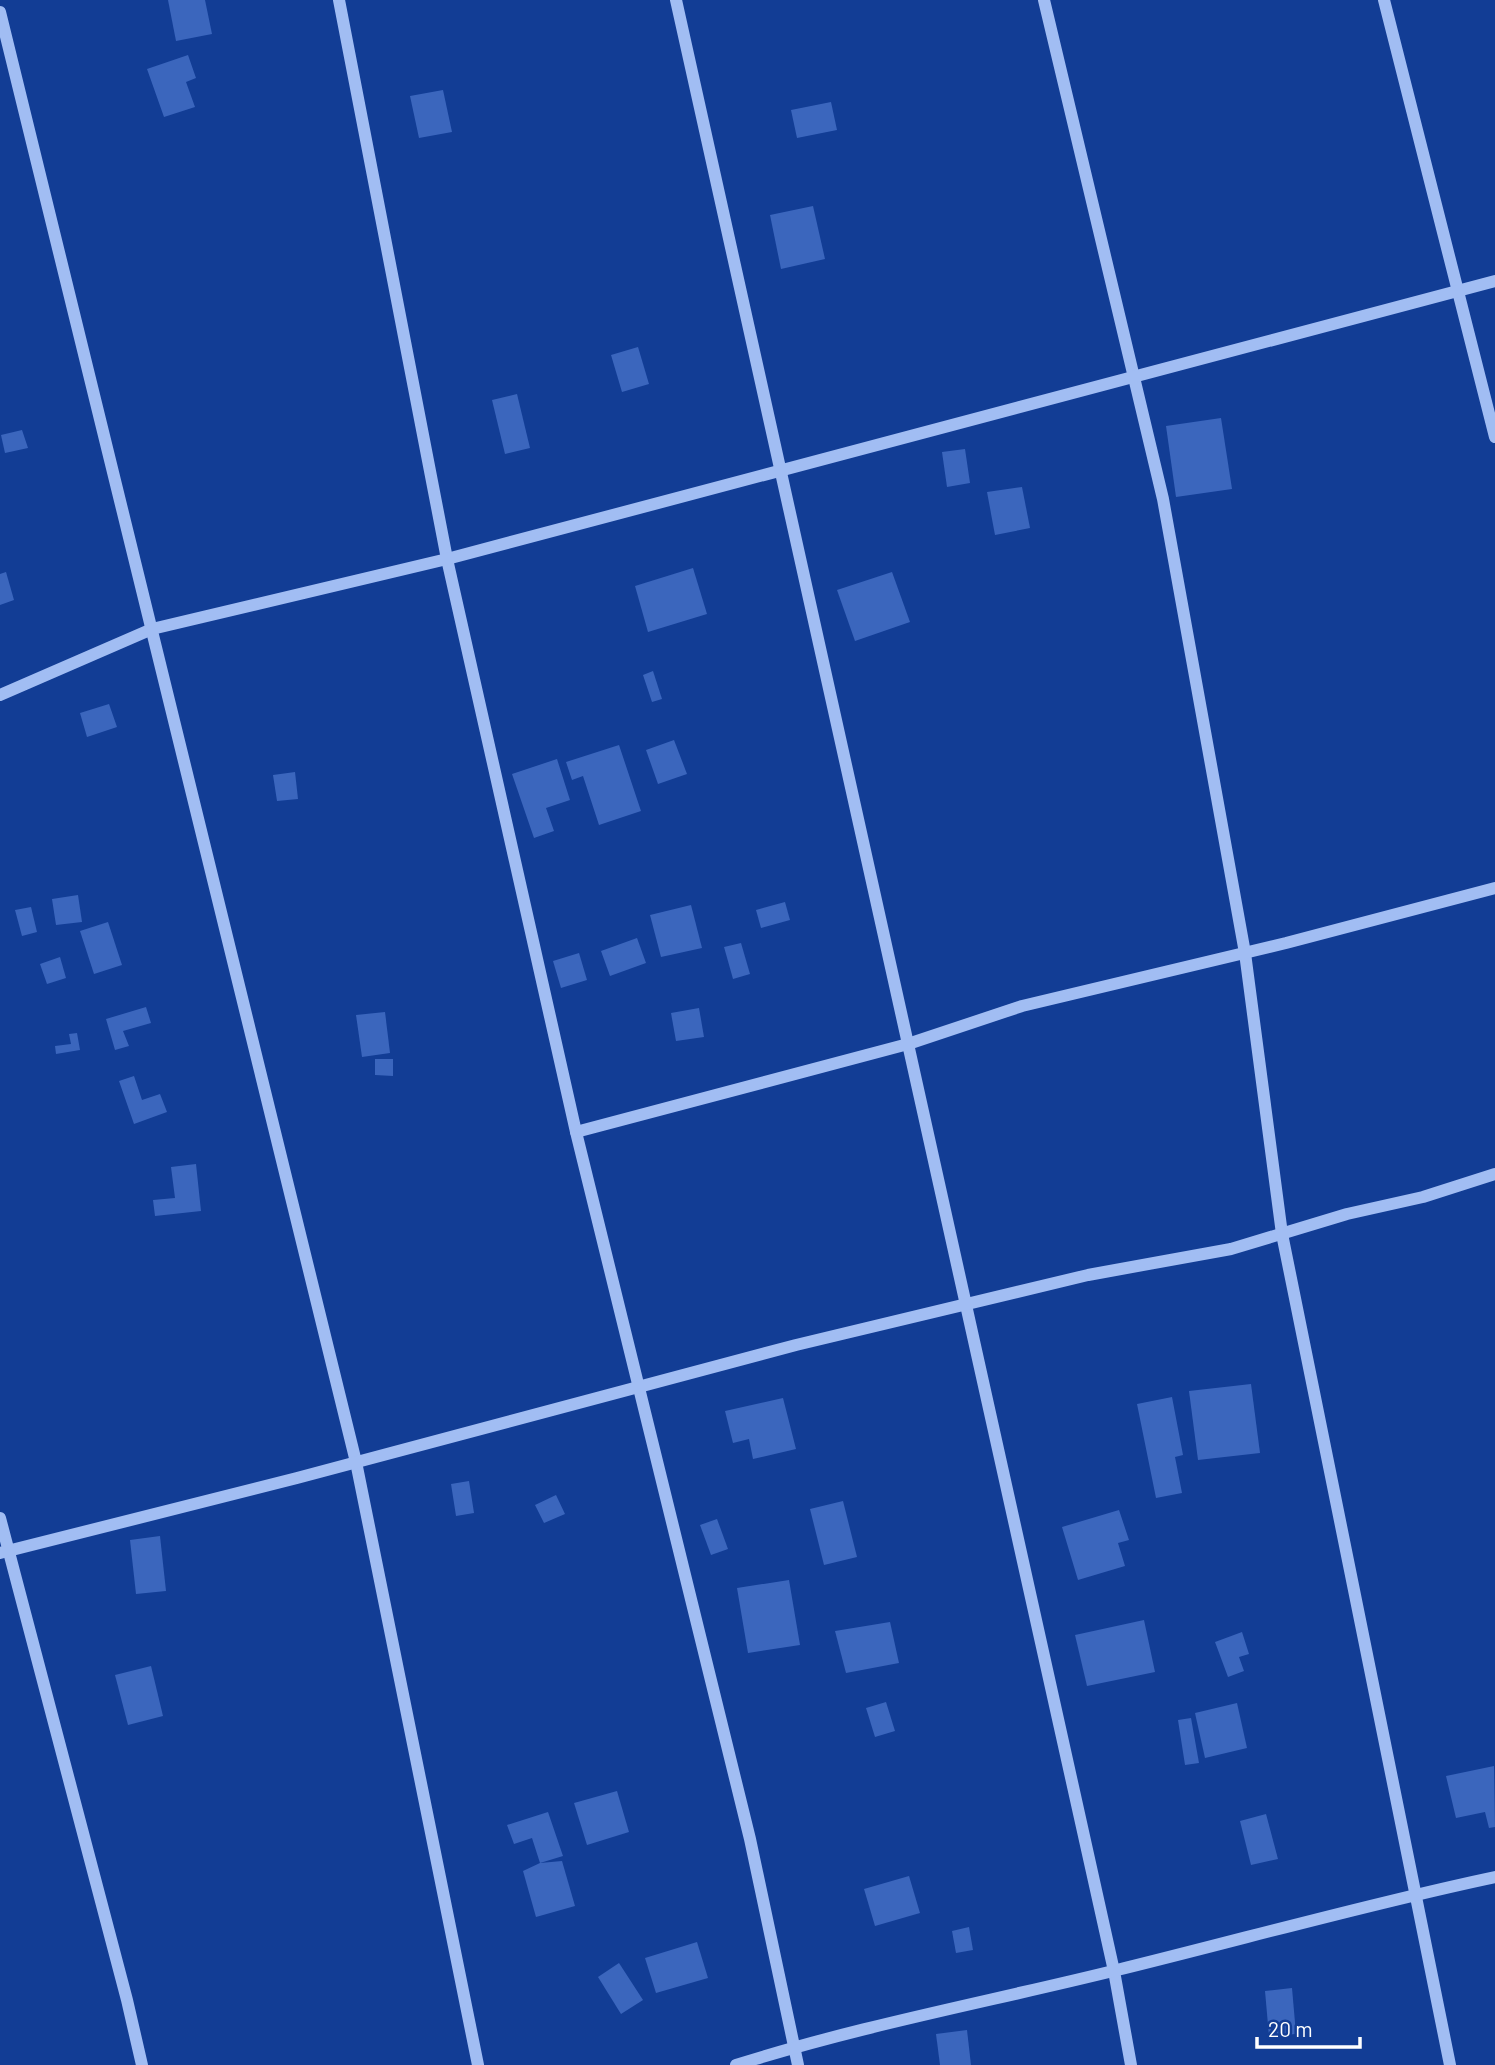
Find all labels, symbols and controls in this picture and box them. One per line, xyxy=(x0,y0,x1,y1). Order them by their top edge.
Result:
scale bar xyxy=(1257,2006,1360,2050)
text: 20 m xyxy=(1268,2016,1313,2041)

